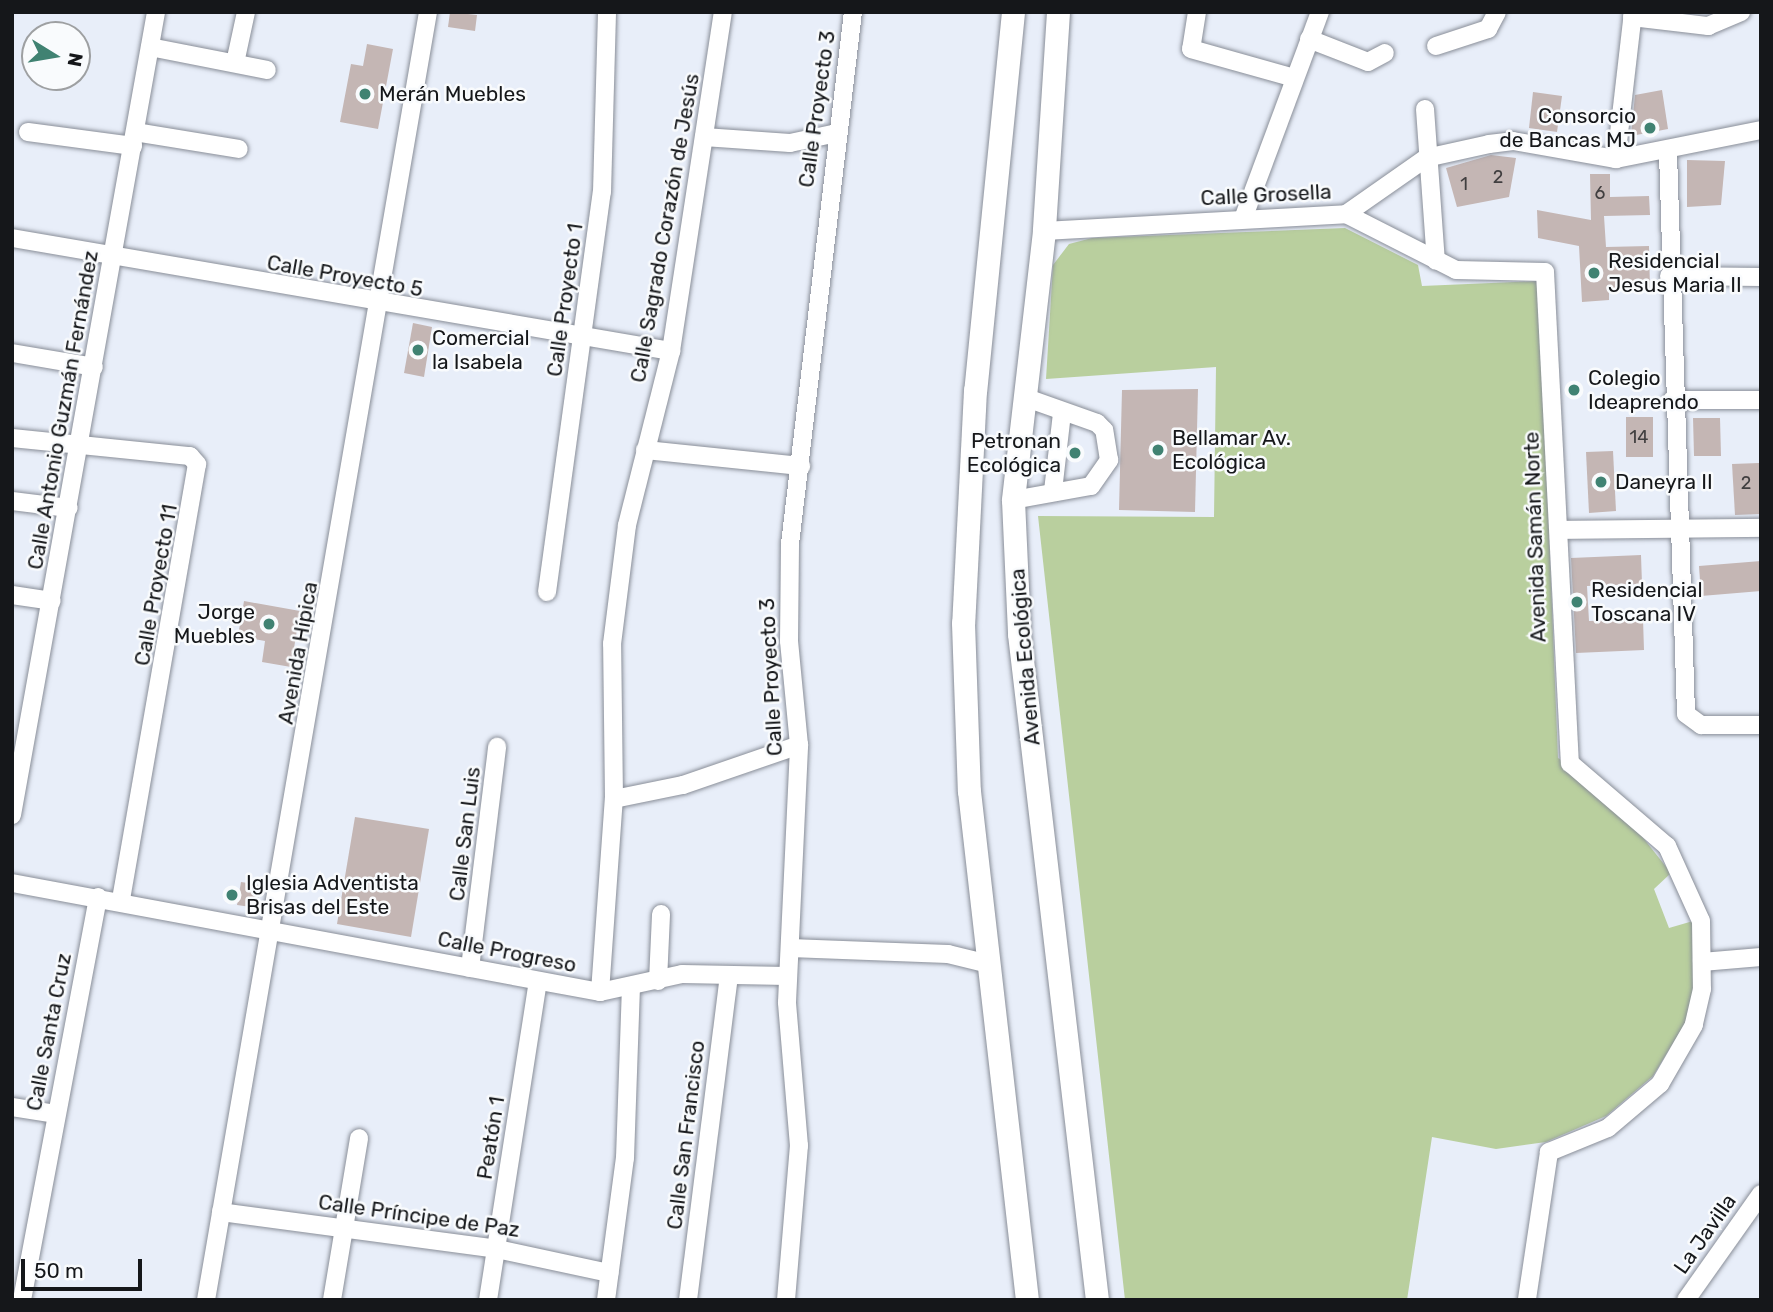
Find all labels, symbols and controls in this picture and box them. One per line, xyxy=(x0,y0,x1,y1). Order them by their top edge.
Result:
north arrow xyxy=(21,21,91,91)
street label: Calle Proyecto 3 xyxy=(794,29,840,189)
text: N xyxy=(63,51,88,69)
street label: Calle Sagrado Corazón de Jesús xyxy=(625,71,705,385)
place label: Merán Muebles xyxy=(379,81,526,107)
marker: Merán Muebles xyxy=(357,86,373,102)
place label: Consorcio de Bancas MJ xyxy=(1499,103,1636,153)
marker: Consorcio de Bancas MJ xyxy=(1642,120,1658,136)
house number: 2 xyxy=(1493,166,1503,188)
house number: 1 xyxy=(1460,173,1468,195)
street label: Calle Grosella xyxy=(1200,179,1332,211)
house number: 6 xyxy=(1595,182,1605,204)
street label: Calle Proyecto 1 xyxy=(542,222,588,378)
street label: Calle Antonio Guzmán Fernández xyxy=(22,248,104,572)
place label: Residencial Jesus Maria II xyxy=(1608,248,1742,298)
street label: Calle Proyecto 5 xyxy=(265,250,425,302)
marker: Residencial Jesus Maria II xyxy=(1586,265,1602,281)
place label: Comercial la Isabela xyxy=(432,325,530,375)
marker: Comercial la Isabela xyxy=(410,342,426,358)
place label: Colegio Ideaprendo xyxy=(1588,365,1699,415)
marker: Colegio Ideaprendo xyxy=(1566,382,1582,398)
place label: Bellamar Av. Ecológica xyxy=(1172,425,1292,475)
house number: 14 xyxy=(1630,426,1648,448)
place label: Petronan Ecológica xyxy=(967,428,1061,478)
street label: Avenida Samán Norte xyxy=(1519,431,1551,643)
marker: Bellamar Av. Ecológica xyxy=(1150,442,1166,458)
marker: Petronan Ecológica xyxy=(1067,445,1083,461)
place label: Daneyra II xyxy=(1615,469,1713,495)
house number: 2 xyxy=(1741,472,1751,494)
marker: Daneyra II xyxy=(1593,474,1609,490)
street label: Calle Proyecto 11 xyxy=(129,502,183,668)
street label: Avenida Ecológica xyxy=(1005,567,1045,747)
place label: Residencial Toscana IV xyxy=(1591,577,1703,627)
street label: Avenida Hípica xyxy=(273,580,323,726)
marker: Residencial Toscana IV xyxy=(1569,594,1585,610)
street label: Calle Proyecto 3 xyxy=(754,597,788,757)
place label: Jorge Muebles xyxy=(174,599,255,649)
marker: Jorge Muebles xyxy=(261,616,277,632)
street label: Calle San Luis xyxy=(444,765,486,903)
place label: Iglesia Adventista Brisas del Este xyxy=(246,870,419,920)
marker: Iglesia Adventista Brisas del Este xyxy=(224,887,240,903)
street label: Calle Progreso xyxy=(435,926,579,978)
street label: Calle Santa Cruz xyxy=(21,951,77,1113)
street label: Calle San Francisco xyxy=(662,1039,710,1231)
street label: Peatón 1 xyxy=(472,1095,510,1181)
street label: Calle Príncipe de Paz xyxy=(317,1189,521,1243)
street label: La Javilla xyxy=(1668,1189,1742,1279)
scale bar xyxy=(24,1246,145,1290)
text: 50 m xyxy=(34,1258,84,1283)

